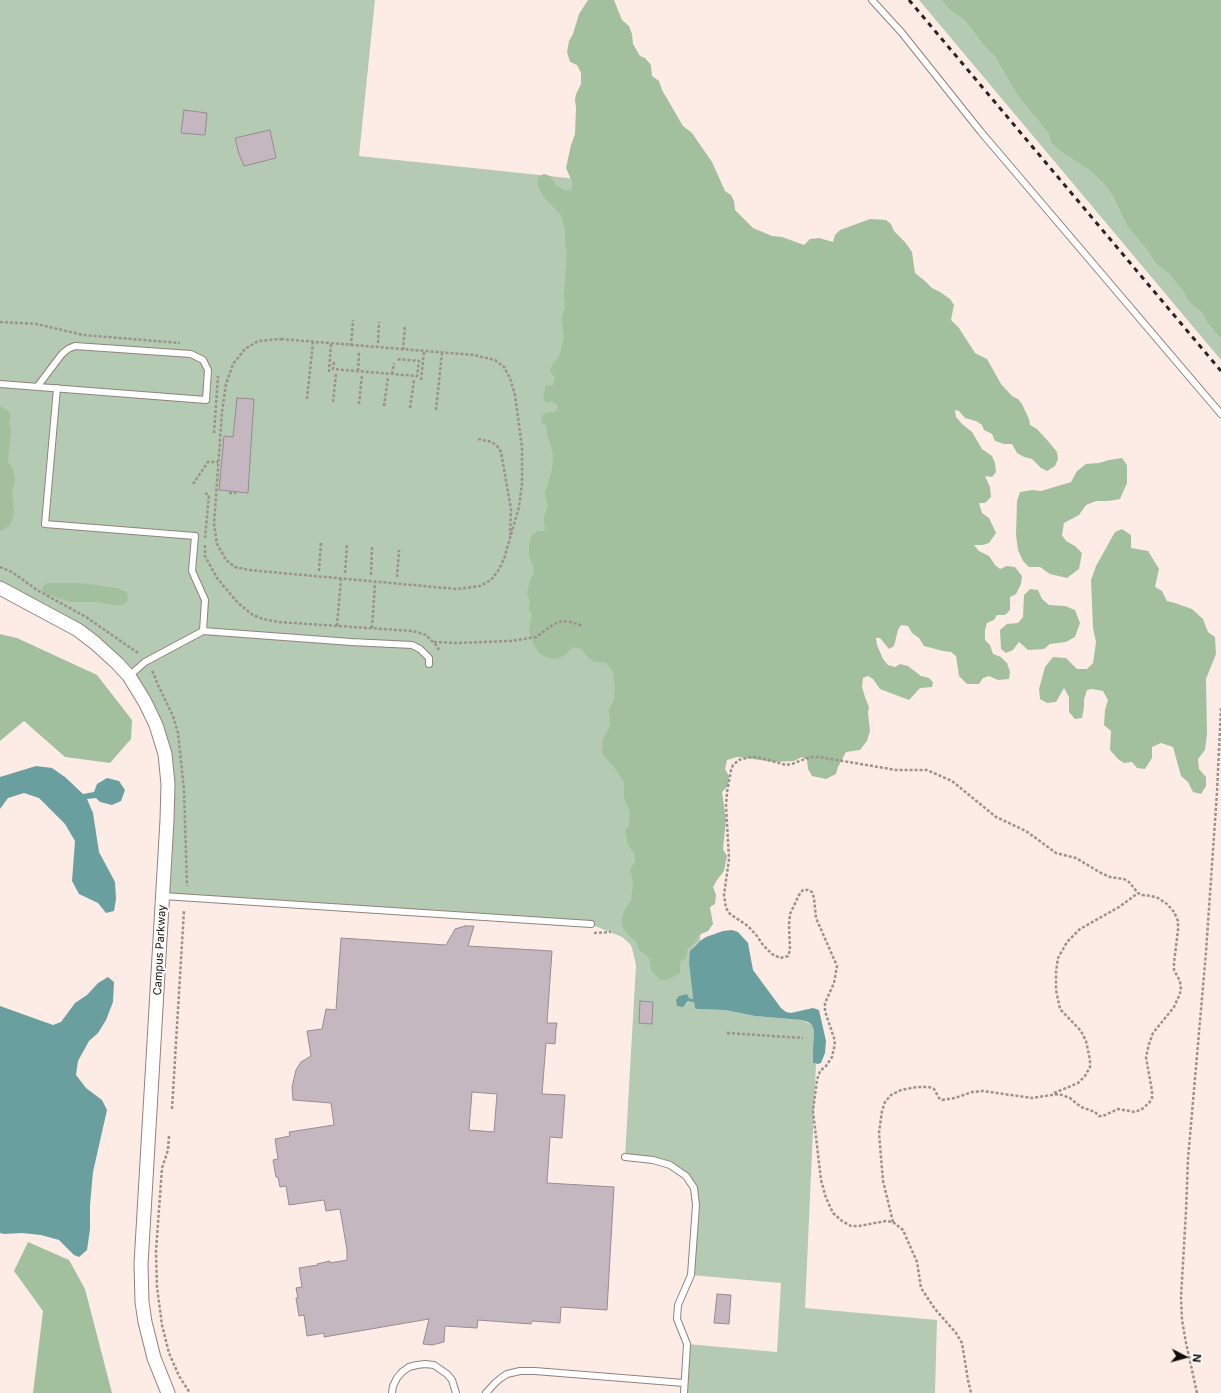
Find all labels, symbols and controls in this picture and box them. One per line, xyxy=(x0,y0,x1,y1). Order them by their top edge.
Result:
street label: Campus Parkway xyxy=(151,904,169,996)
north arrow xyxy=(1165,1337,1205,1377)
text: N xyxy=(1190,1353,1204,1363)

